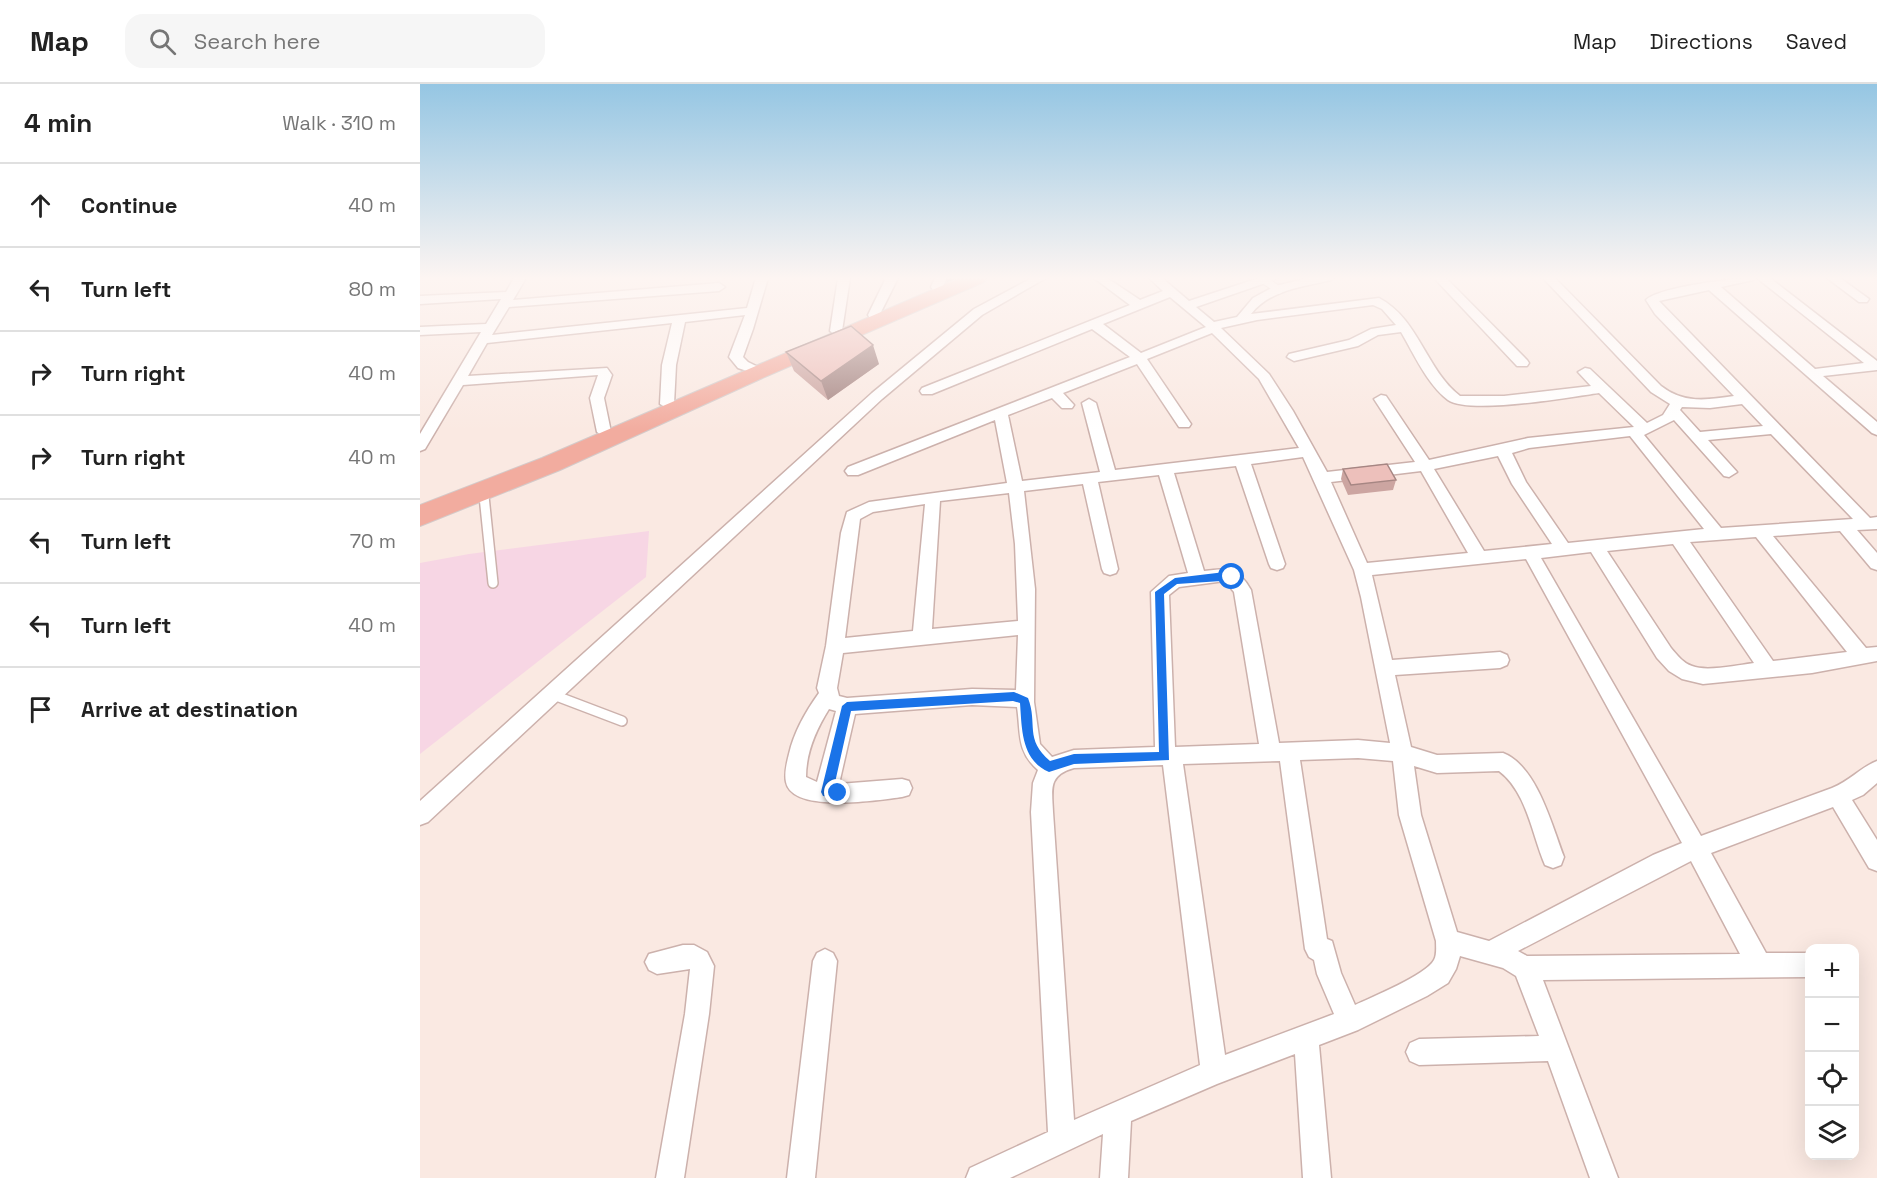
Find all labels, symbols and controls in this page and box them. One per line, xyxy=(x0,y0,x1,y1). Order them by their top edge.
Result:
search box xyxy=(125,14,545,68)
text: Map xyxy=(30,23,89,59)
icon: search xyxy=(146,25,179,58)
text: Search here xyxy=(194,27,321,55)
text: Map xyxy=(1573,28,1617,55)
text: Directions xyxy=(1650,28,1753,55)
text: Saved xyxy=(1786,28,1847,55)
text: 4 min xyxy=(24,106,92,140)
text: Walk · 310 m xyxy=(282,110,396,136)
icon: ahead xyxy=(24,189,57,222)
text: Continue xyxy=(81,191,177,219)
text: 40 m xyxy=(348,192,396,218)
icon: left xyxy=(24,273,57,306)
text: Turn left xyxy=(81,275,171,303)
text: 80 m xyxy=(348,276,396,302)
icon: right xyxy=(24,357,57,390)
text: Turn right xyxy=(81,359,186,387)
text: 40 m xyxy=(348,360,396,386)
icon: right xyxy=(24,441,57,474)
text: Turn right xyxy=(81,443,186,471)
text: 40 m xyxy=(348,444,396,470)
icon: left xyxy=(24,525,57,558)
text: Turn left xyxy=(81,527,171,555)
text: 70 m xyxy=(350,528,396,554)
route start xyxy=(1218,563,1244,589)
icon: left xyxy=(24,609,57,642)
text: Turn left xyxy=(81,611,171,639)
text: 40 m xyxy=(348,612,396,638)
icon: arrive xyxy=(24,693,57,726)
text: Arrive at destination xyxy=(81,695,298,723)
route end xyxy=(824,779,850,805)
map controls xyxy=(1805,944,1859,1160)
button: + xyxy=(1805,944,1859,998)
button: − xyxy=(1805,998,1859,1052)
button: locate xyxy=(1805,1052,1859,1106)
button: layers xyxy=(1805,1106,1859,1160)

